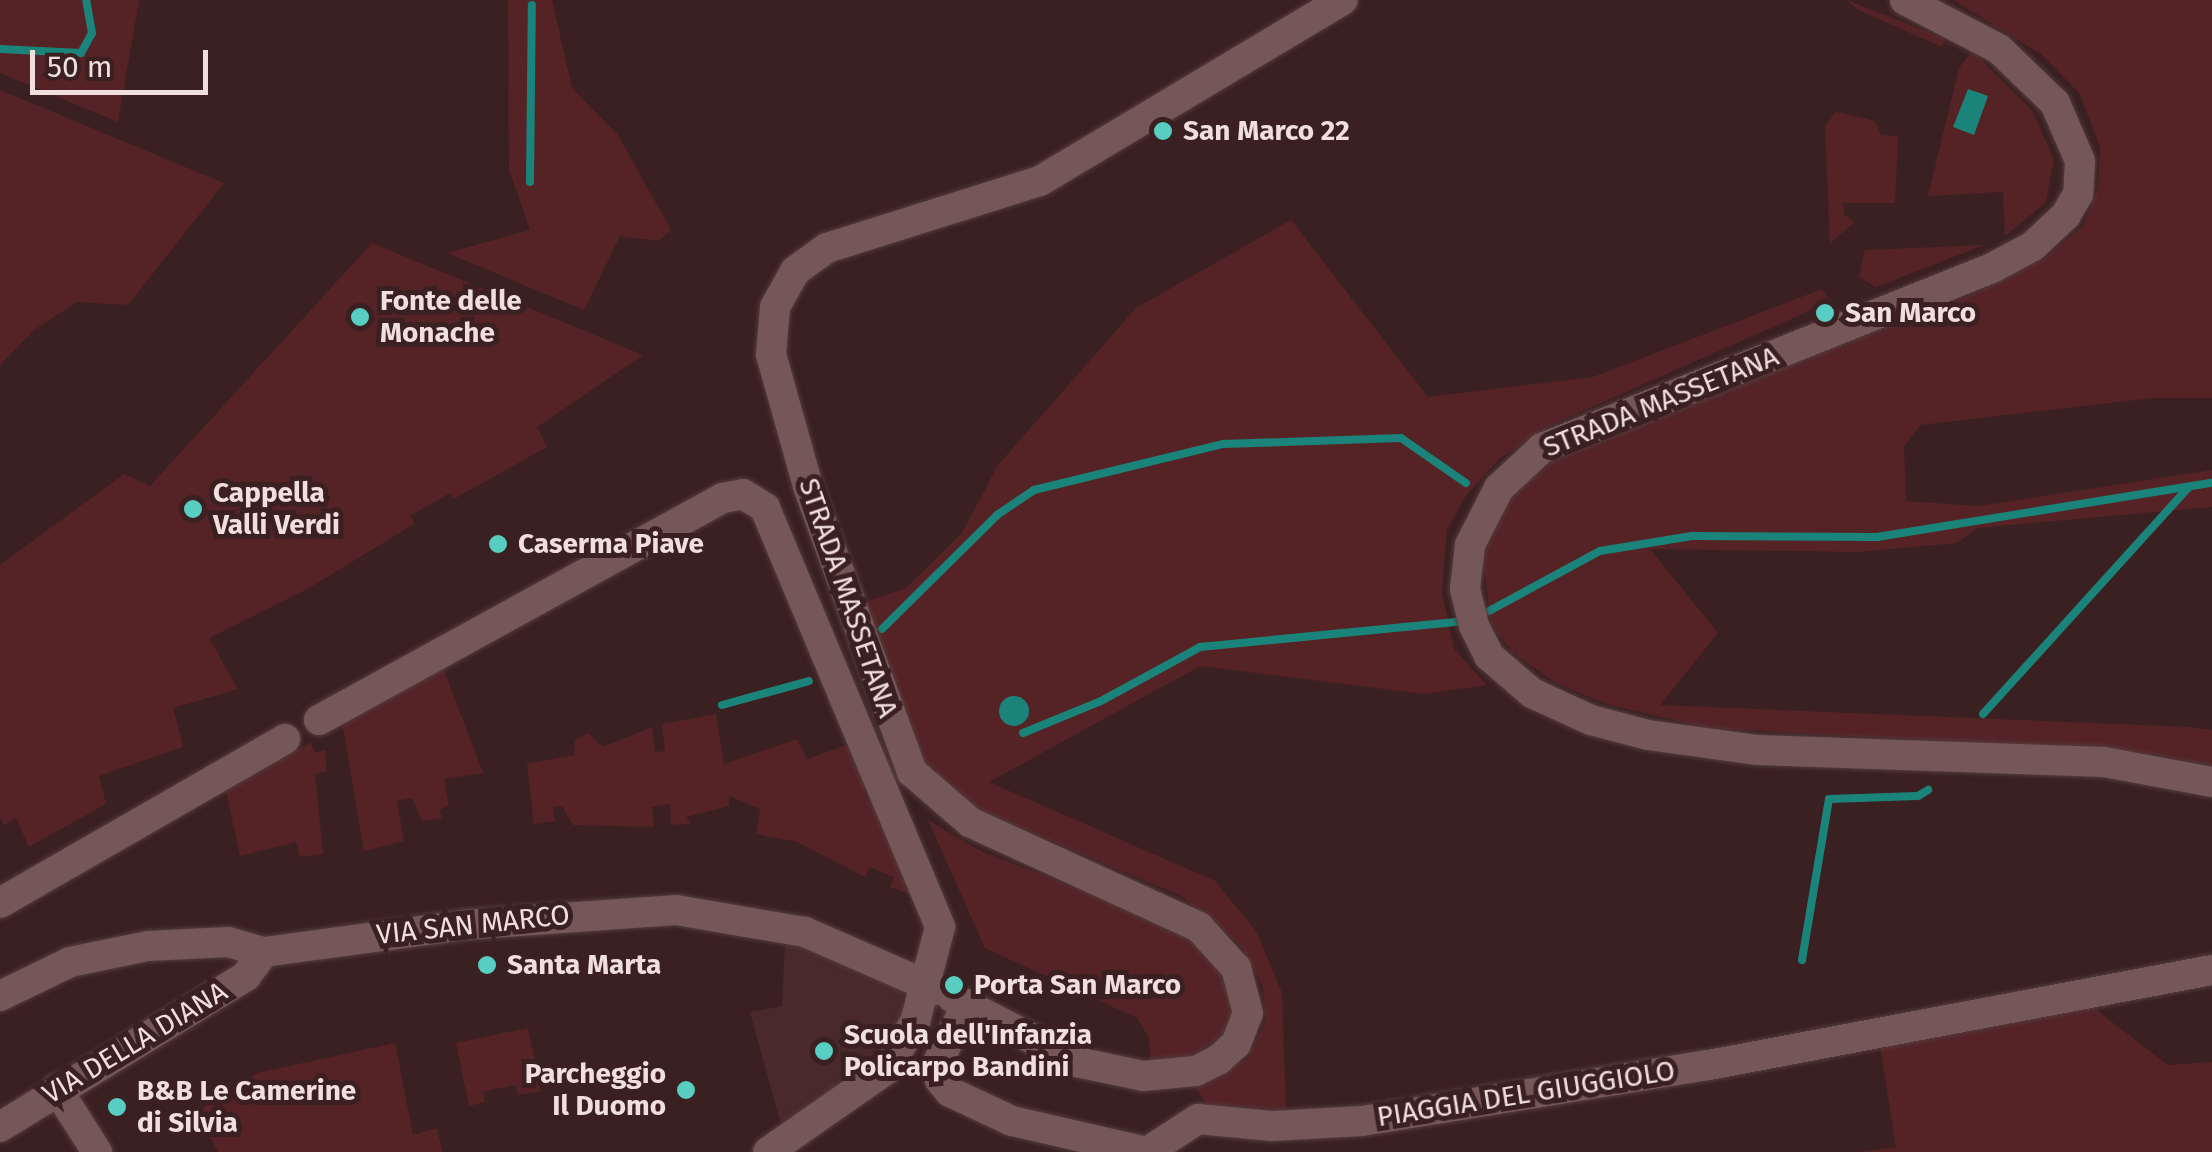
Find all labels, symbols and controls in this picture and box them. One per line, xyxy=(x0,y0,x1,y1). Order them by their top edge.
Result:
scale bar xyxy=(35,30,212,92)
text: 50 m xyxy=(47,49,112,85)
place label: San Marco 22 xyxy=(1183,114,1350,148)
marker: San Marco 22 xyxy=(1152,120,1174,142)
place label: Fonte delle Monache xyxy=(380,284,522,350)
place label: San Marco xyxy=(1845,296,1976,330)
marker: San Marco xyxy=(1814,302,1836,324)
marker: Fonte delle Monache xyxy=(349,306,371,328)
street label: STRADA MASSETANA xyxy=(1539,339,1783,465)
street label: STRADA MASSETANA xyxy=(791,474,905,722)
place label: Cappella Valli Verdi xyxy=(213,476,340,542)
marker: Cappella Valli Verdi xyxy=(182,498,204,520)
place label: Caserma Piave xyxy=(518,527,704,561)
marker: Caserma Piave xyxy=(487,533,509,555)
street label: VIA SAN MARCO xyxy=(375,898,571,952)
place label: Santa Marta xyxy=(507,948,661,982)
marker: Santa Marta xyxy=(476,954,498,976)
place label: Porta San Marco xyxy=(974,968,1181,1002)
marker: Porta San Marco xyxy=(943,974,965,996)
street label: VIA DELLA DIANA xyxy=(37,975,233,1111)
place label: Scuola dell'Infanzia Policarpo Bandini xyxy=(844,1018,1092,1084)
marker: Scuola dell'Infanzia Policarpo Bandini xyxy=(813,1040,835,1062)
street label: PIAGGIA DEL GIUGGIOLO xyxy=(1375,1054,1677,1134)
place label: Parcheggio Il Duomo xyxy=(525,1057,666,1123)
place label: B&B Le Camerine di Silvia xyxy=(137,1074,356,1140)
marker: Parcheggio Il Duomo xyxy=(675,1079,697,1101)
marker: B&B Le Camerine di Silvia xyxy=(106,1096,128,1118)

